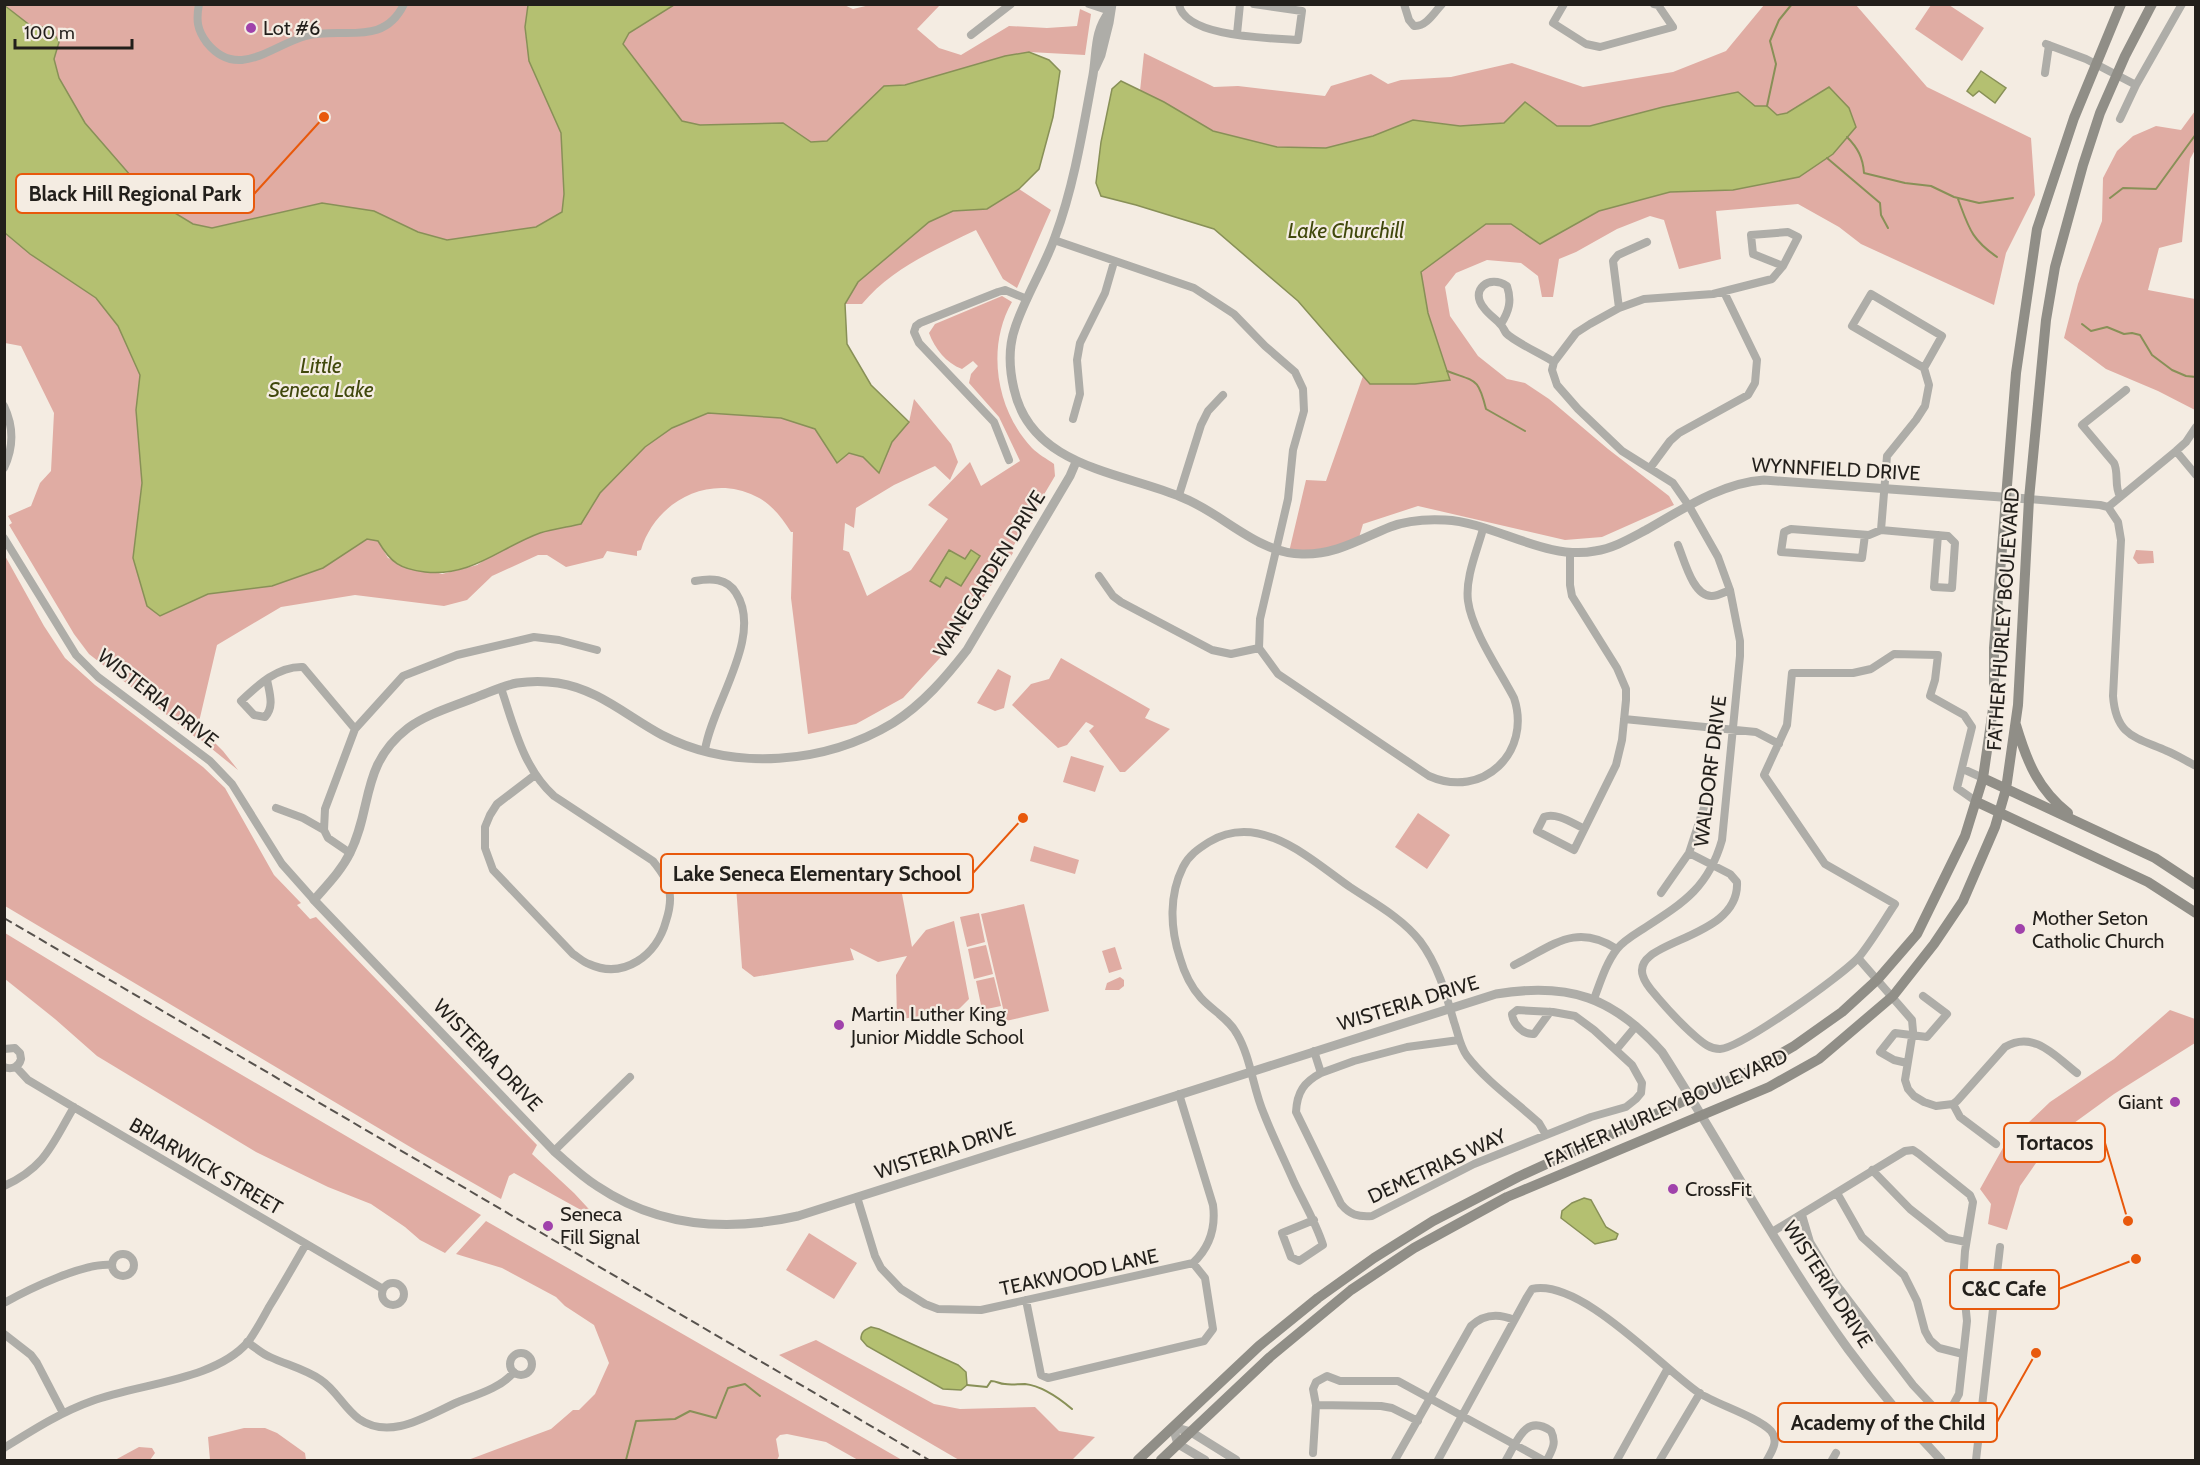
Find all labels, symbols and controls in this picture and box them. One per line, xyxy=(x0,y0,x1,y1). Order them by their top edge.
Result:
scale bar xyxy=(15,12,132,50)
place label: Lot #6 xyxy=(263,16,320,40)
marker: Lot #6 xyxy=(244,21,258,35)
text: 100 m xyxy=(24,22,75,44)
callout: Black Hill Regional Park xyxy=(16,174,254,213)
text: Black Hill Regional Park xyxy=(28,181,242,206)
water label: Lake Churchill xyxy=(1288,218,1404,243)
water label: Little Seneca Lake xyxy=(268,353,374,402)
street label: WYNNFIELD DRIVE xyxy=(1751,453,1921,485)
street label: WANEGARDEN DRIVE xyxy=(928,486,1050,662)
street label: FATHER HURLEY BOULEVARD xyxy=(1982,487,2024,751)
street label: WISTERIA DRIVE xyxy=(93,643,223,753)
street label: WALDORF DRIVE xyxy=(1689,694,1731,848)
callout: Lake Seneca Elementary School xyxy=(661,854,973,893)
text: Lake Seneca Elementary School xyxy=(673,861,962,886)
place label: Mother Seton Catholic Church xyxy=(2032,906,2164,953)
marker: Mother Seton Catholic Church xyxy=(2013,922,2027,936)
street label: WISTERIA DRIVE xyxy=(1334,970,1482,1036)
street label: WISTERIA DRIVE xyxy=(429,994,547,1116)
place label: Martin Luther King Junior Middle School xyxy=(850,1002,1024,1049)
marker: Martin Luther King Junior Middle School xyxy=(832,1018,846,1032)
street label: FATHER HURLEY BOULEVARD xyxy=(1541,1043,1791,1173)
place label: Giant xyxy=(2118,1090,2163,1114)
marker: Giant xyxy=(2168,1095,2182,1109)
street label: BRIARWICK STREET xyxy=(125,1112,287,1220)
street label: WISTERIA DRIVE xyxy=(872,1116,1018,1184)
street label: DEMETRIAS WAY xyxy=(1364,1123,1511,1209)
callout: Tortacos xyxy=(2004,1123,2105,1162)
text: Tortacos xyxy=(2016,1130,2094,1155)
place label: CrossFit xyxy=(1685,1177,1752,1201)
marker: CrossFit xyxy=(1666,1182,1680,1196)
place label: Seneca Fill Signal xyxy=(560,1202,640,1249)
street label: WISTERIA DRIVE xyxy=(1778,1216,1878,1352)
marker: Seneca Fill Signal xyxy=(541,1219,555,1233)
street label: TEAKWOOD LANE xyxy=(998,1243,1160,1301)
callout: C&C Cafe xyxy=(1950,1270,2059,1309)
text: C&C Cafe xyxy=(1962,1276,2046,1301)
callout: Academy of the Child xyxy=(1778,1403,1997,1442)
text: Academy of the Child xyxy=(1791,1410,1985,1435)

